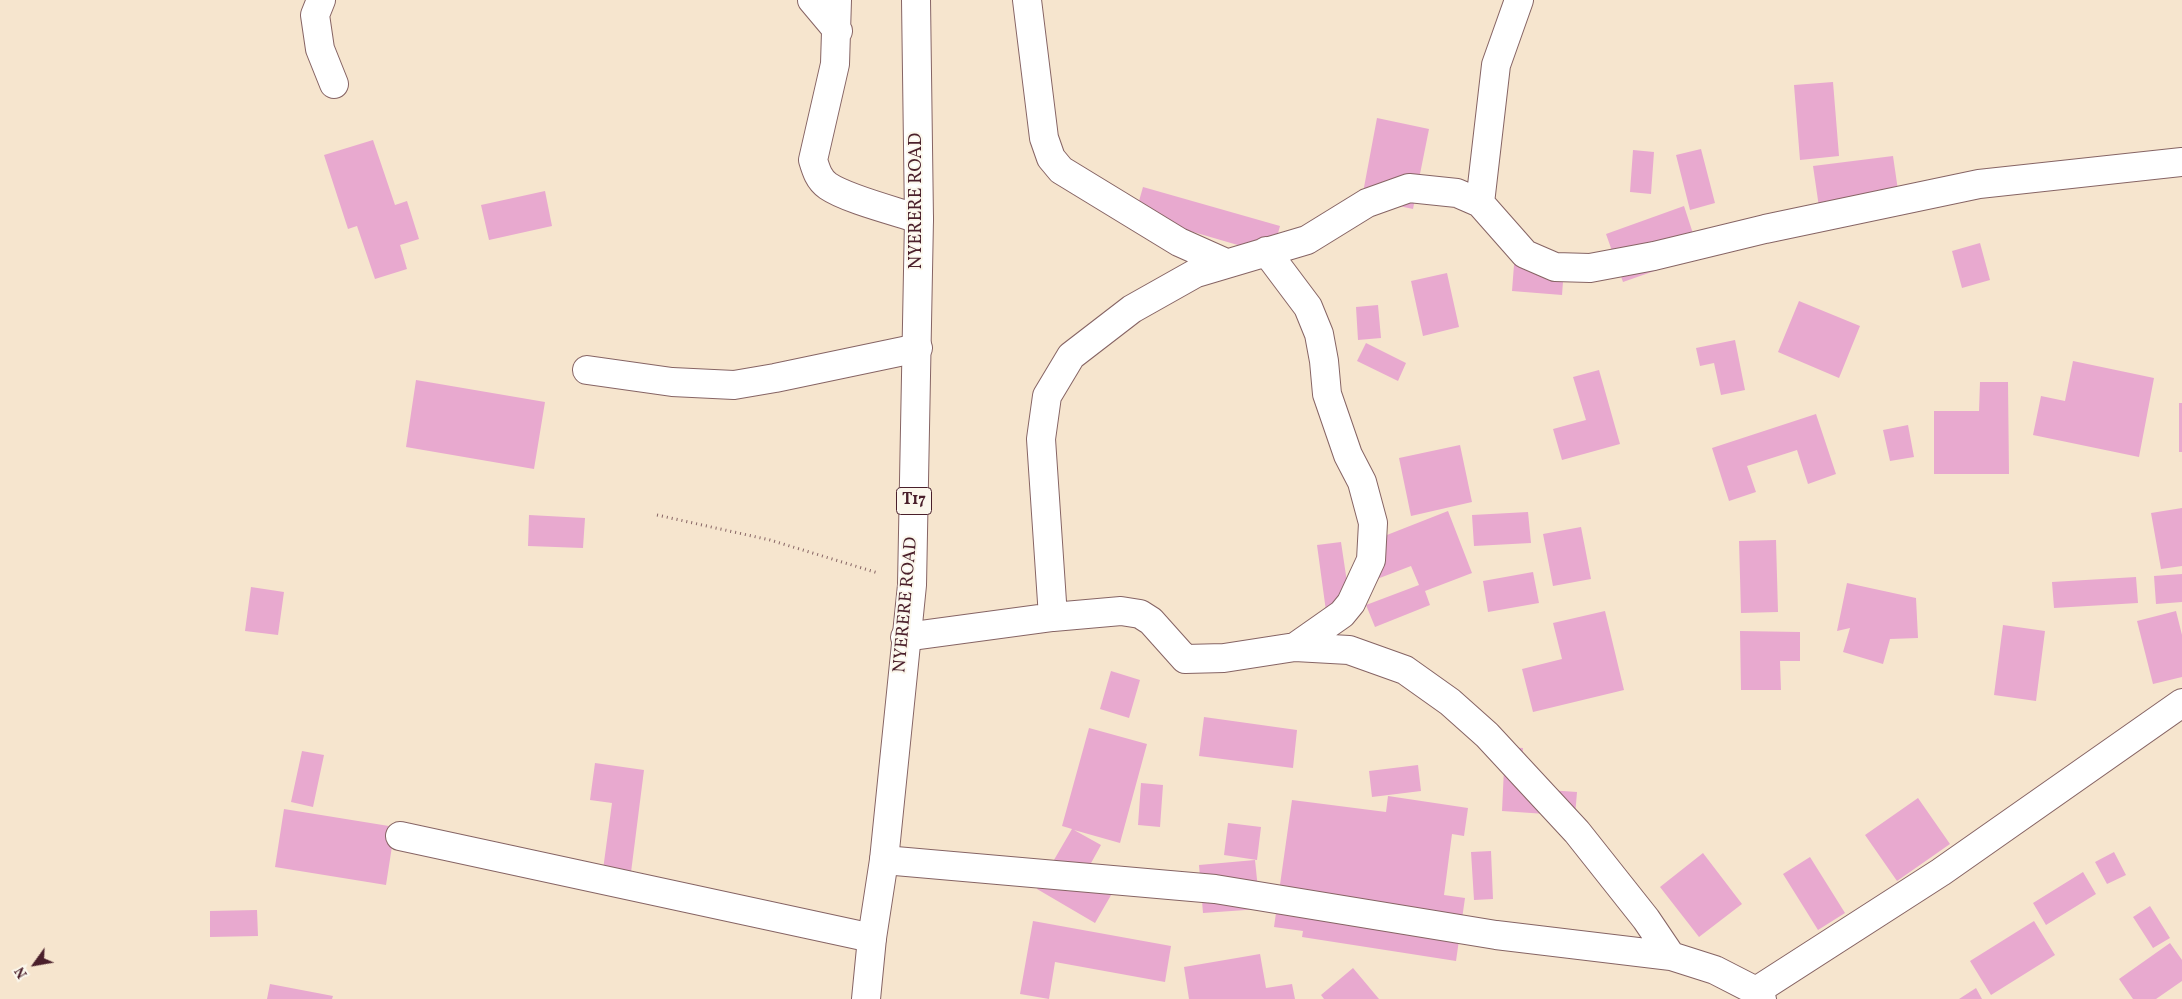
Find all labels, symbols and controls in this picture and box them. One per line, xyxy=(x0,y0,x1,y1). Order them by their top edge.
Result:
street label: NYERERE ROAD xyxy=(907,133,929,269)
road number: T17 xyxy=(896,488,932,514)
street label: NYERERE ROAD xyxy=(890,536,924,674)
north arrow xyxy=(10,939,60,989)
text: N xyxy=(11,963,33,982)

